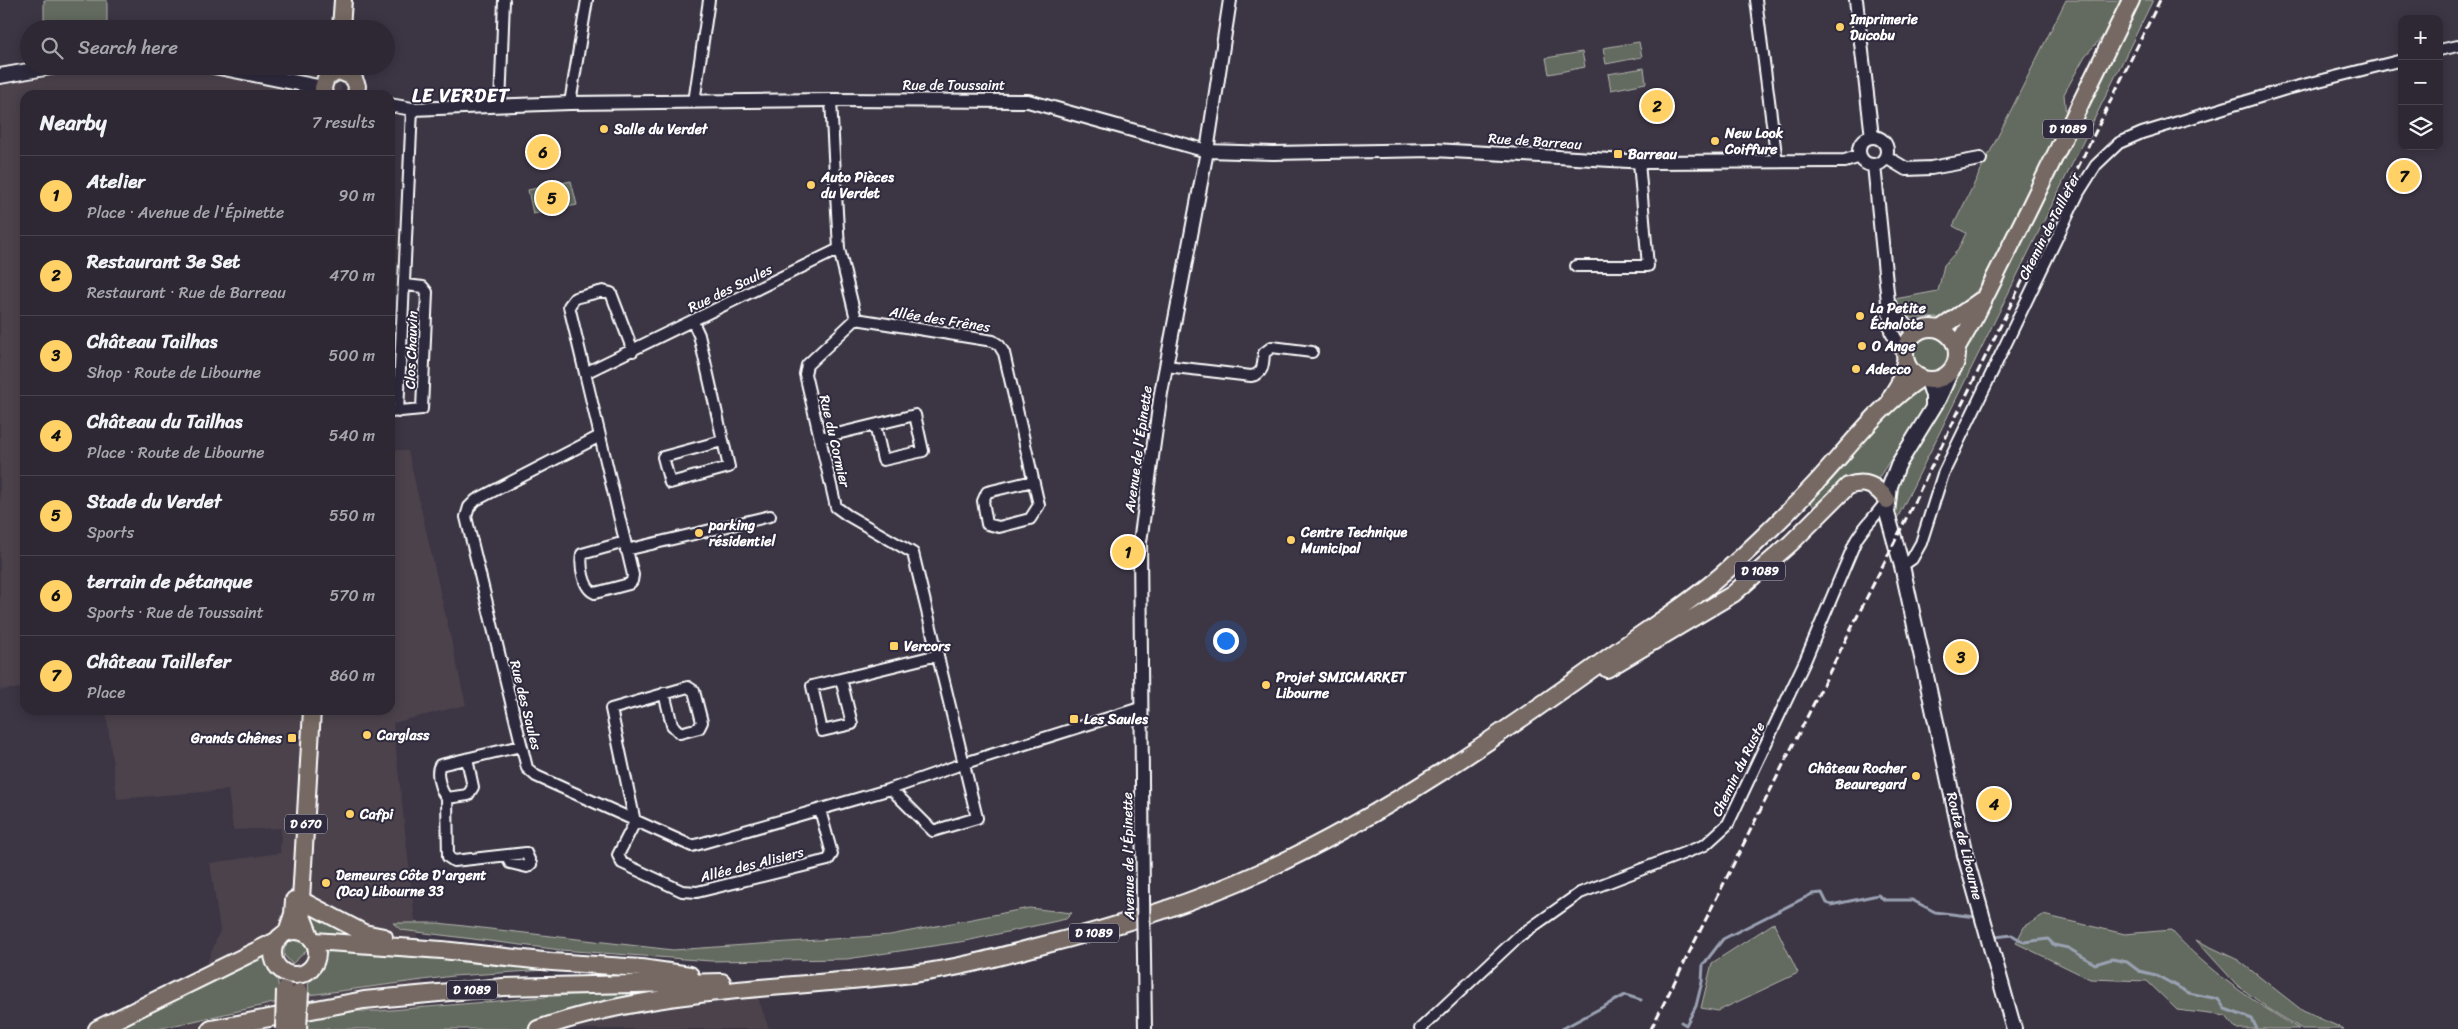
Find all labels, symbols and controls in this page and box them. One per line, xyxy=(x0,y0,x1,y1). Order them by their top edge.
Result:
place label: Imprimerie Ducobu xyxy=(1849,7,1919,48)
map controls xyxy=(2398,15,2443,150)
button: + xyxy=(2398,15,2443,60)
search box xyxy=(20,20,395,75)
marker: Imprimerie Ducobu xyxy=(1834,21,1846,33)
text: Search here xyxy=(78,31,178,64)
icon: search xyxy=(38,34,66,62)
button: − xyxy=(2398,60,2443,105)
street label: Rue de Toussaint xyxy=(903,73,1005,98)
district label: LE VERDET xyxy=(412,79,510,112)
pin: 2 xyxy=(1641,87,1673,125)
text: Nearby xyxy=(40,104,106,142)
button: layers xyxy=(2398,105,2443,150)
text: 7 results xyxy=(312,108,375,137)
place label: Salle du Verdet xyxy=(613,117,709,142)
road number: D 1089 xyxy=(2043,120,2093,138)
place label: New Look Coiffure xyxy=(1724,121,1784,162)
marker: Salle du Verdet xyxy=(598,123,610,135)
street label: Rue de Barreau xyxy=(1487,126,1583,157)
pin: 6 xyxy=(527,133,559,171)
marker: New Look Coiffure xyxy=(1709,135,1721,147)
place label: Barreau xyxy=(1628,142,1678,167)
marker: Barreau xyxy=(1612,148,1624,160)
pin: 7 xyxy=(2388,157,2420,195)
text: Atelier xyxy=(87,165,145,198)
place label: Auto Pièces du Verdet xyxy=(820,165,894,206)
street label: Chemin de Taillefer xyxy=(2011,167,2088,285)
pin: 5 xyxy=(536,179,568,217)
marker: Auto Pièces du Verdet xyxy=(805,179,817,191)
text: 1 xyxy=(53,181,59,210)
text: 90 m xyxy=(339,181,375,210)
text: Place · Avenue de l'Épinette xyxy=(87,198,284,227)
text: Restaurant 3e Set xyxy=(87,245,240,278)
street label: Rue des Saules xyxy=(684,257,777,320)
text: 2 xyxy=(51,261,61,290)
text: 470 m xyxy=(329,261,375,290)
text: Restaurant · Rue de Barreau xyxy=(87,278,286,307)
place label: La Petite Échalote xyxy=(1870,296,1927,337)
street label: Allée des Frênes xyxy=(887,299,993,340)
street label: Clos Chauvin xyxy=(398,310,425,390)
marker: La Petite Échalote xyxy=(1854,310,1866,322)
text: Château Tailhas xyxy=(87,325,217,358)
place label: O Ange xyxy=(1871,334,1916,359)
marker: O Ange xyxy=(1856,340,1868,352)
text: 3 xyxy=(52,341,60,370)
text: 500 m xyxy=(329,341,375,370)
place label: Adecco xyxy=(1865,357,1912,382)
text: Shop · Route de Libourne xyxy=(87,358,261,387)
marker: Adecco xyxy=(1850,363,1862,375)
street label: Avenue de l'Épinette xyxy=(1117,384,1160,515)
street label: Rue du Cormier xyxy=(812,392,858,491)
text: Château du Tailhas xyxy=(87,405,243,438)
text: 4 xyxy=(51,421,61,450)
text: 540 m xyxy=(329,421,375,450)
text: Place · Route de Libourne xyxy=(87,438,264,467)
text: Stade du Verdet xyxy=(87,485,221,518)
text: 5 xyxy=(51,501,61,530)
text: 550 m xyxy=(329,501,375,530)
place label: parking résidentiel xyxy=(708,513,777,554)
text: Sports xyxy=(87,518,134,547)
place label: Centre Technique Municipal xyxy=(1300,520,1408,561)
marker: parking résidentiel xyxy=(693,527,705,539)
pin: 1 xyxy=(1112,533,1144,571)
marker: Centre Technique Municipal xyxy=(1285,534,1297,546)
road number: D 1089 xyxy=(1735,562,1785,580)
text: terrain de pétanque xyxy=(87,565,252,598)
text: 6 xyxy=(51,581,61,610)
text: 570 m xyxy=(330,581,375,610)
text: Sports · Rue de Toussaint xyxy=(87,598,264,627)
your location xyxy=(1213,628,1239,654)
place label: Vercors xyxy=(904,634,951,659)
pin: 3 xyxy=(1945,638,1977,676)
marker: Vercors xyxy=(888,640,900,652)
text: Château Taillefer xyxy=(87,645,231,678)
street label: Rue des Saules xyxy=(502,658,549,753)
text: 7 xyxy=(51,661,61,690)
text: 860 m xyxy=(330,661,375,690)
place label: Projet SMICMARKET Libourne xyxy=(1276,665,1407,706)
text: Place xyxy=(87,678,126,707)
marker: Projet SMICMARKET Libourne xyxy=(1260,679,1272,691)
place label: Les Saules xyxy=(1084,707,1148,732)
marker: Les Saules xyxy=(1068,713,1080,725)
street label: Chemin du Ruste xyxy=(1705,717,1772,821)
place label: Carglass xyxy=(376,723,430,748)
place label: Grands Chênes xyxy=(190,726,283,751)
marker: Carglass xyxy=(361,729,373,741)
marker: Grands Chênes xyxy=(286,732,298,744)
place label: Château Rocher Beauregard xyxy=(1808,756,1908,797)
marker: Château Rocher Beauregard xyxy=(1910,770,1922,782)
pin: 4 xyxy=(1978,785,2010,823)
street label: Route de Libourne xyxy=(1939,789,1990,903)
street label: Avenue de l'Épinette xyxy=(1115,792,1142,921)
place label: Cafpi xyxy=(359,802,394,827)
marker: Cafpi xyxy=(344,808,356,820)
road number: D 670 xyxy=(285,814,327,834)
street label: Allée des Alisiers xyxy=(697,839,807,890)
place label: Demeures Côte D'argent (Dca) Libourne 33 xyxy=(336,863,487,904)
marker: Demeures Côte D'argent (Dca) Libourne 33 xyxy=(320,877,332,889)
road number: D 1089 xyxy=(1069,924,1119,942)
road number: D 1089 xyxy=(447,980,497,1000)

